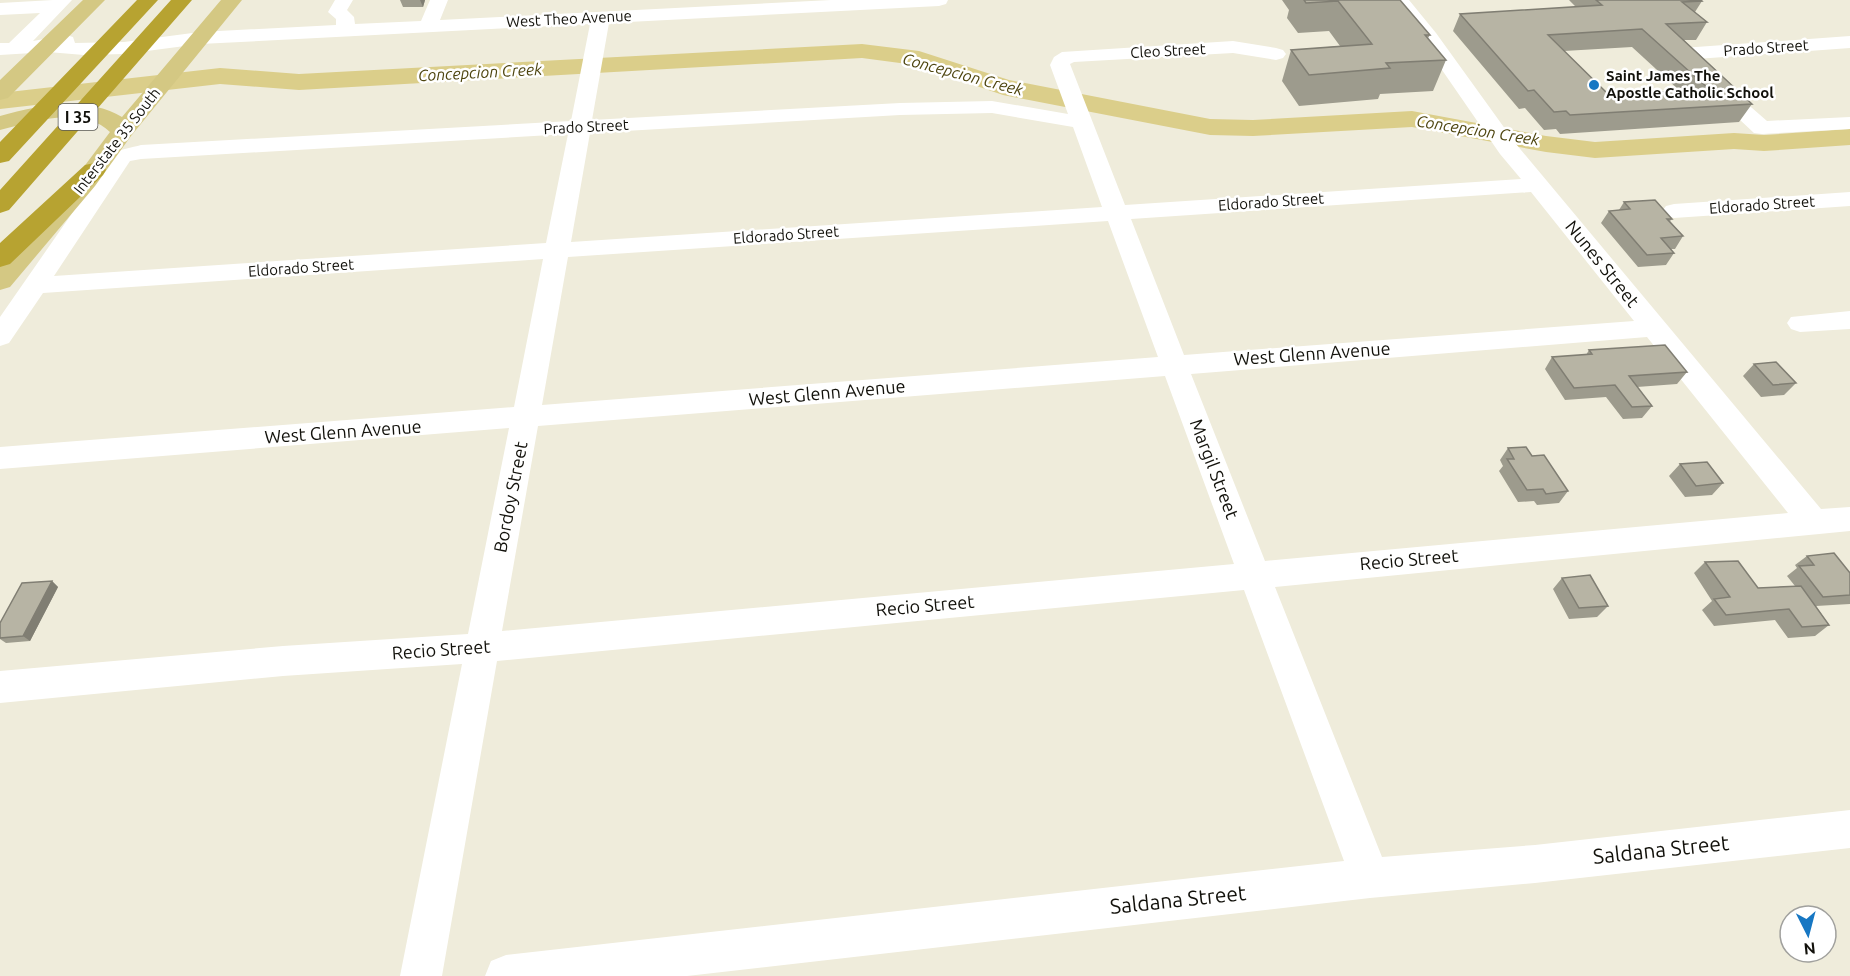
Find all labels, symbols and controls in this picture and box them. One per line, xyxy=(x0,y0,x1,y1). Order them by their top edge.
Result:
street label: West Theo Avenue xyxy=(506,7,632,30)
street label: Prado Street xyxy=(1723,36,1809,59)
street label: Cleo Street xyxy=(1130,40,1206,61)
water label: Concepcion Creek xyxy=(901,49,1026,99)
water label: Concepcion Creek xyxy=(417,60,543,84)
place label: Saint James The Apostle Catholic School xyxy=(1606,67,1774,101)
marker: Saint James The Apostle Catholic School xyxy=(1587,78,1601,92)
street label: Interstate 35 South xyxy=(70,84,163,197)
road number: I 35 xyxy=(58,104,98,130)
water label: Concepcion Creek xyxy=(1415,111,1542,149)
street label: Prado Street xyxy=(543,116,629,137)
street label: Eldorado Street xyxy=(1217,189,1325,214)
street label: Eldorado Street xyxy=(1708,192,1816,217)
street label: Nunes Street xyxy=(1562,216,1644,311)
street label: Eldorado Street xyxy=(732,222,840,247)
street label: Eldorado Street xyxy=(247,255,355,280)
street label: West Glenn Avenue xyxy=(1233,338,1391,368)
street label: West Glenn Avenue xyxy=(748,375,906,409)
street label: West Glenn Avenue xyxy=(264,416,422,446)
street label: Margil Street xyxy=(1187,416,1243,521)
street label: Bordoy Street xyxy=(489,440,531,554)
street label: Recio Street xyxy=(1359,545,1459,573)
street label: Recio Street xyxy=(875,591,975,619)
street label: Recio Street xyxy=(391,636,491,662)
street label: Saldana Street xyxy=(1592,830,1730,868)
street label: Saldana Street xyxy=(1109,880,1247,918)
north arrow xyxy=(1778,904,1838,964)
text: N xyxy=(1803,939,1816,958)

